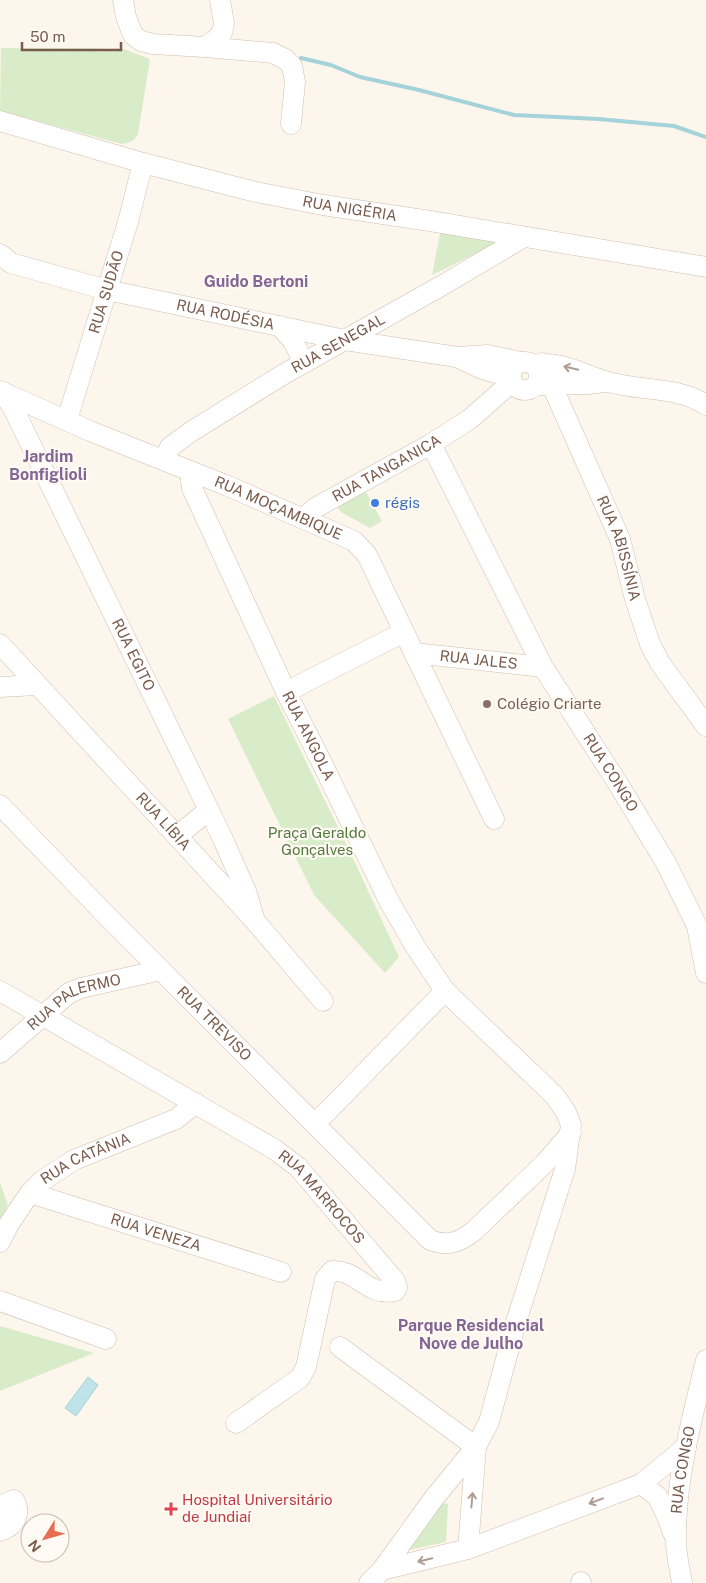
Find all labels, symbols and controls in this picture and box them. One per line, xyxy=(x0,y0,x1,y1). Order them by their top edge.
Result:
scale bar xyxy=(22,20,121,52)
text: 50 m xyxy=(30,28,65,45)
street label: RUA NIGÉRIA xyxy=(301,192,398,224)
street label: RUA SUDÃO xyxy=(85,248,127,335)
district label: Guido Bertoni xyxy=(204,272,308,291)
street label: RUA RODÉSIA xyxy=(175,296,277,333)
street label: RUA SENEGAL xyxy=(288,310,388,376)
one-way arrow xyxy=(563,363,579,373)
street label: RUA TANGANICA xyxy=(329,431,444,505)
district label: Jardim Bonfiglioli xyxy=(9,447,87,484)
street label: RUA MOÇAMBIQUE xyxy=(212,472,345,543)
street label: RUA ABISSÍNIA xyxy=(594,493,644,603)
place label: régis xyxy=(385,494,420,511)
marker: régis xyxy=(369,497,381,509)
street label: RUA EGITO xyxy=(109,616,159,694)
street label: RUA JALES xyxy=(439,647,518,672)
street label: RUA ANGOLA xyxy=(279,688,338,783)
place label: Colégio Criarte xyxy=(497,695,601,712)
marker: Colégio Criarte xyxy=(481,698,493,710)
street label: RUA CONGO xyxy=(580,730,642,814)
street label: RUA LÍBIA xyxy=(133,789,195,854)
park label: Praça Geraldo Gonçalves xyxy=(268,824,366,858)
street label: RUA PALERMO xyxy=(24,970,122,1033)
street label: RUA TREVISO xyxy=(174,983,255,1064)
street label: RUA CATÂNIA xyxy=(37,1129,133,1187)
street label: RUA MARROCOS xyxy=(275,1146,368,1247)
street label: RUA VENEZA xyxy=(109,1210,204,1255)
district label: Parque Residencial Nove de Julho xyxy=(398,1316,544,1353)
street label: RUA CONGO xyxy=(668,1424,698,1515)
place label: Hospital Universitário de Jundiaí xyxy=(182,1491,332,1525)
one-way arrow xyxy=(467,1493,476,1509)
one-way arrow xyxy=(588,1497,604,1506)
marker: Hospital Universitário de Jundiaí xyxy=(164,1502,178,1516)
north arrow xyxy=(20,1513,70,1563)
text: N xyxy=(25,1537,44,1555)
one-way arrow xyxy=(418,1556,434,1565)

